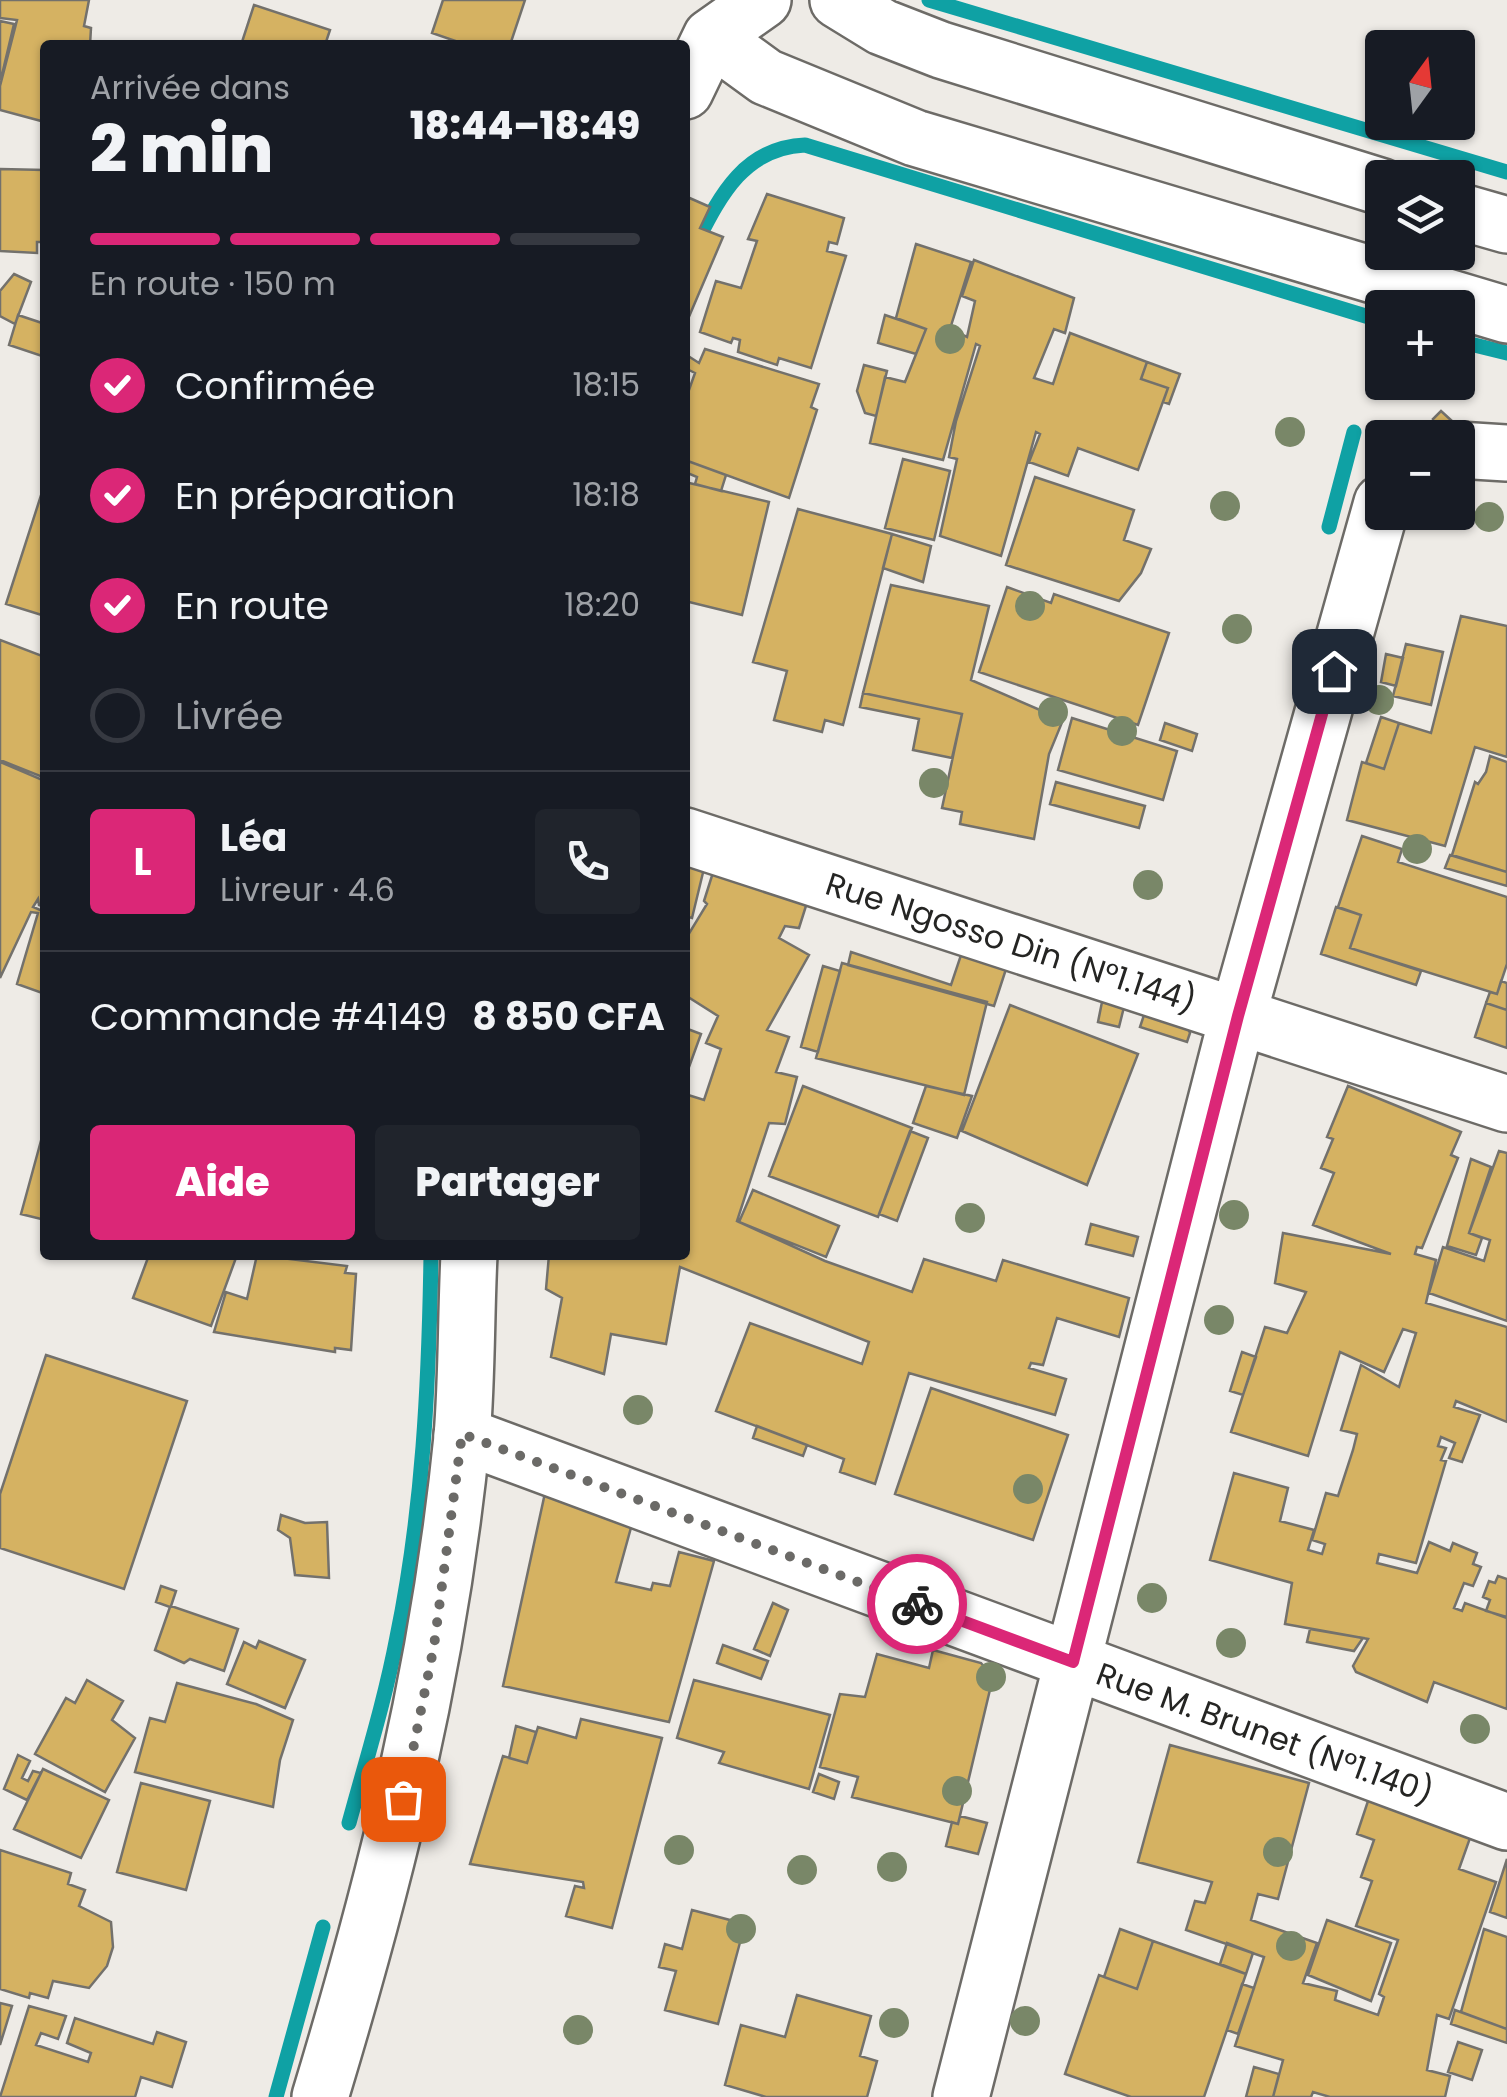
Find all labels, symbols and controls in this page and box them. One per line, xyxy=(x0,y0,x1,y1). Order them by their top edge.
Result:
north arrow xyxy=(1365,30,1475,140)
map controls xyxy=(1365,30,1475,530)
text: Arrivée dans xyxy=(90,65,290,110)
text: 18:44–18:49 xyxy=(410,99,640,152)
text: 2 min xyxy=(90,104,273,195)
button: layers xyxy=(1365,160,1475,270)
text: En route · 150 m xyxy=(90,261,336,306)
button: + xyxy=(1365,290,1475,400)
icon: check xyxy=(90,358,145,413)
text: Confirmée xyxy=(175,359,375,412)
text: 18:15 xyxy=(572,362,640,407)
button: − xyxy=(1365,420,1475,530)
icon: check xyxy=(90,468,145,523)
text: En préparation xyxy=(175,469,455,522)
text: 18:18 xyxy=(572,472,640,517)
icon: check xyxy=(90,578,145,633)
text: En route xyxy=(175,579,329,632)
text: 18:20 xyxy=(564,582,640,627)
pin xyxy=(1292,629,1377,714)
icon: home xyxy=(1307,644,1362,699)
text: Livrée xyxy=(175,689,283,742)
button: phone xyxy=(535,809,640,914)
text: Léa xyxy=(220,811,287,864)
text: L xyxy=(133,835,152,888)
street label: Rue Ngosso Din (N°1.144) xyxy=(820,861,1202,1023)
text: Livreur · 4.6 xyxy=(220,867,395,912)
text: Commande #4149 xyxy=(90,990,447,1043)
text: 8 850 CFA xyxy=(472,990,665,1043)
button: Aide xyxy=(90,1125,355,1240)
button: Partager xyxy=(375,1125,640,1240)
courier xyxy=(867,1554,967,1654)
icon: bike xyxy=(890,1577,945,1632)
street label: Rue M. Brunet (N°1.140) xyxy=(1090,1651,1440,1815)
pin xyxy=(361,1757,446,1842)
icon: bag xyxy=(376,1772,431,1827)

